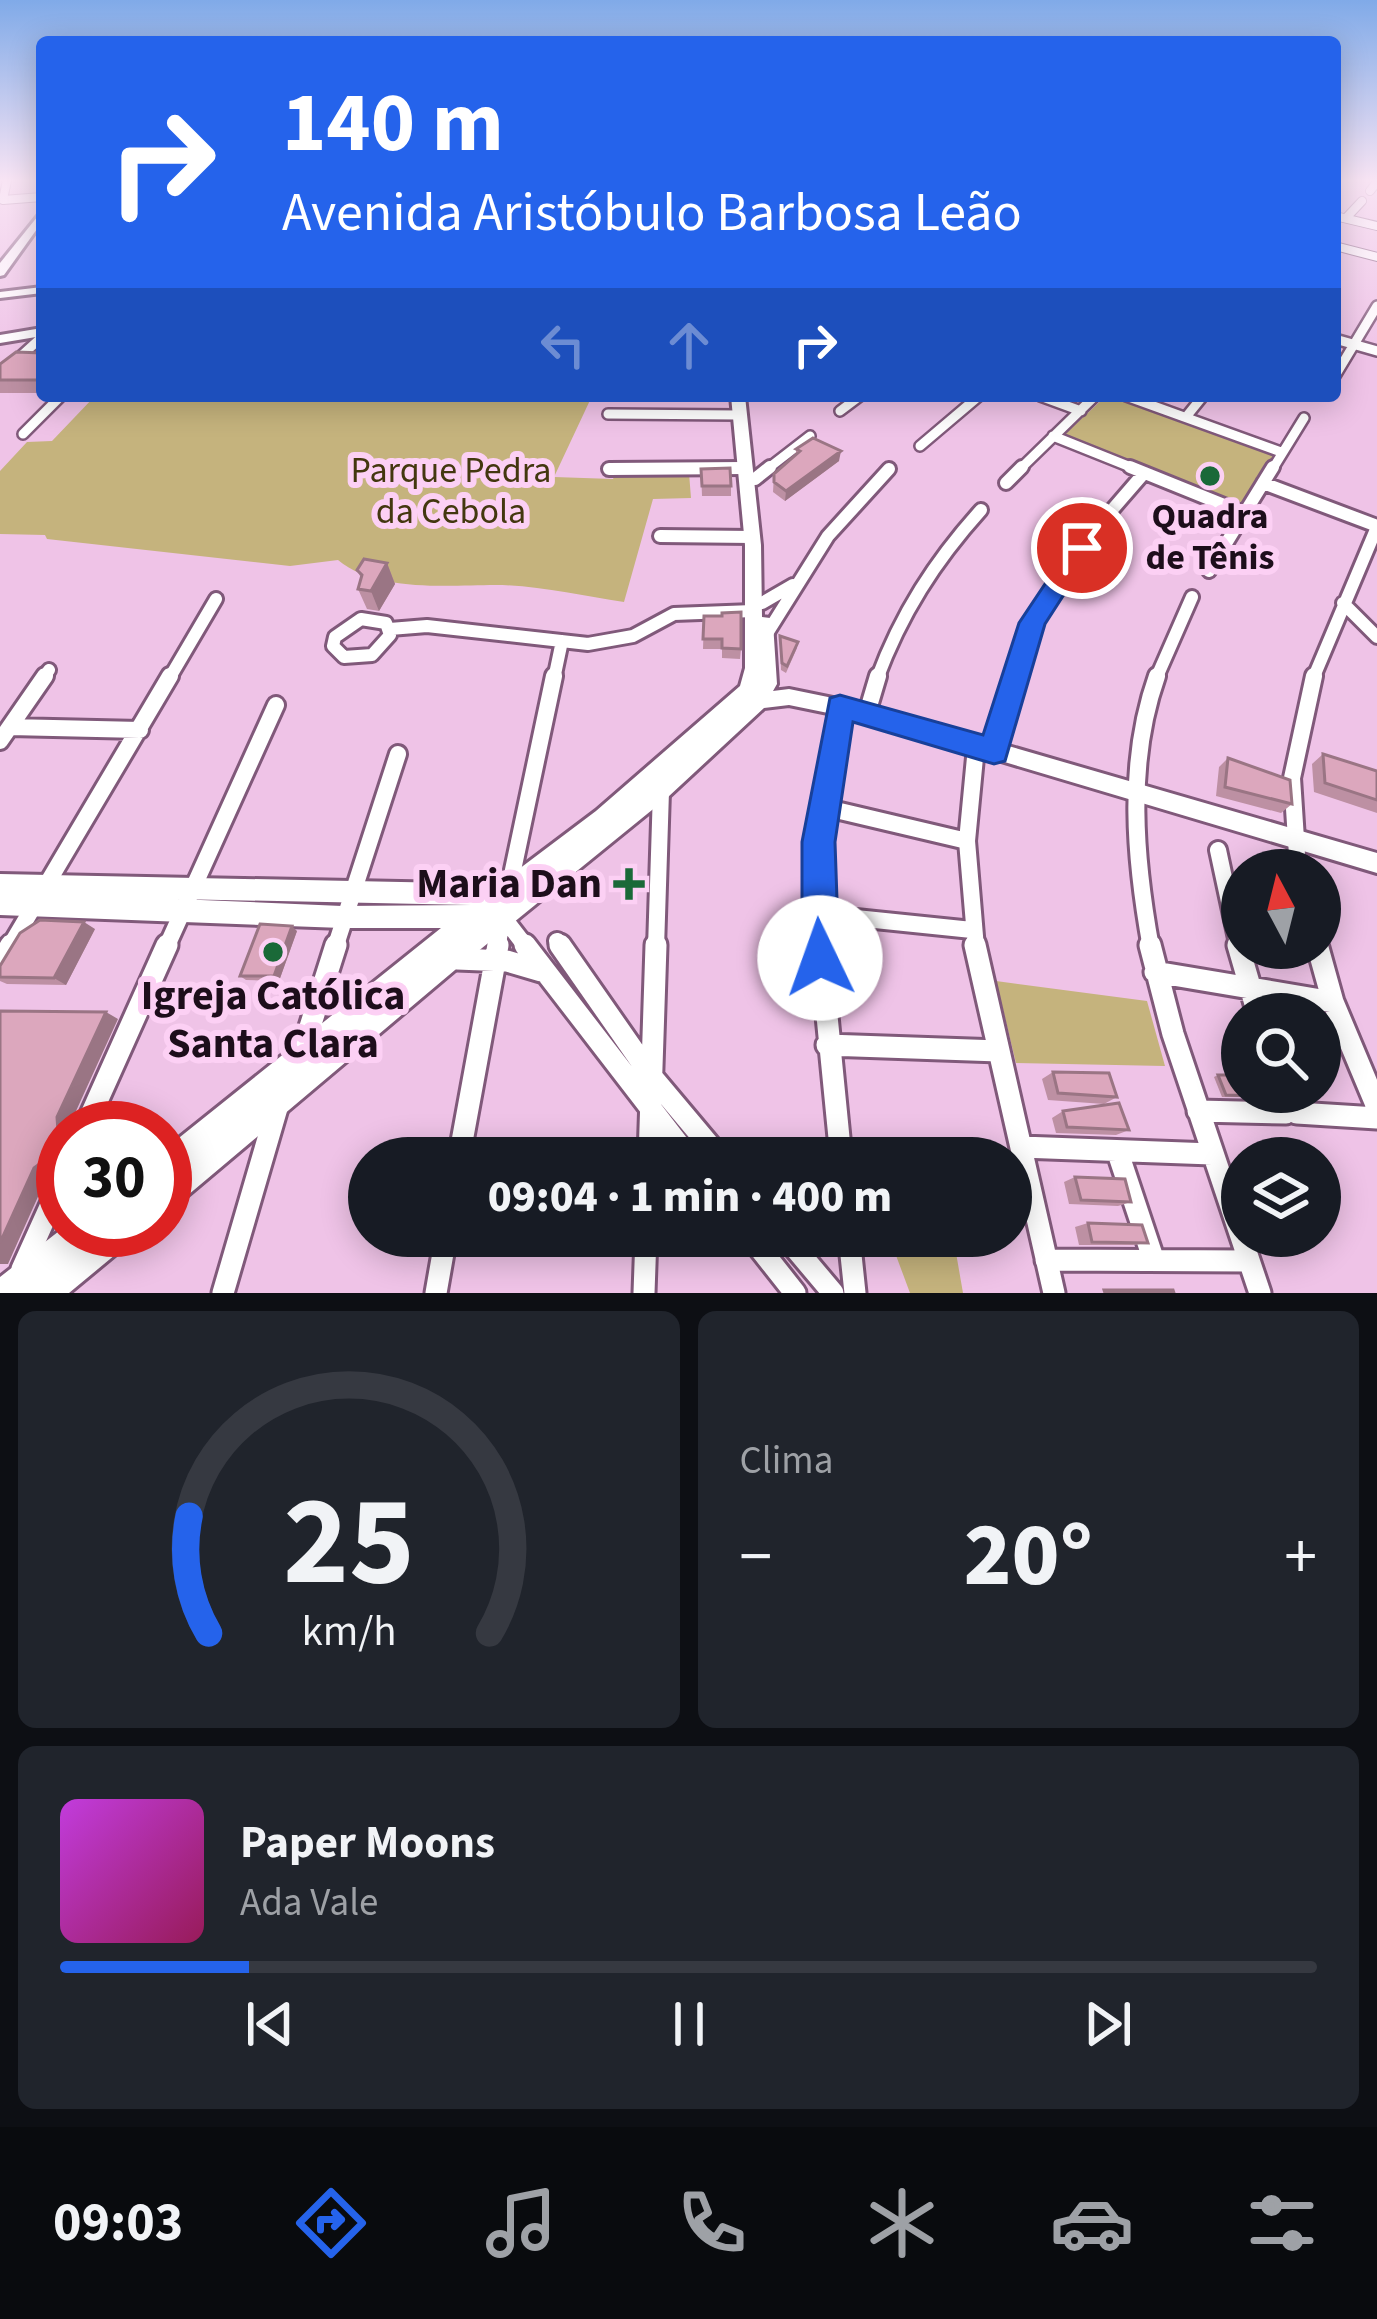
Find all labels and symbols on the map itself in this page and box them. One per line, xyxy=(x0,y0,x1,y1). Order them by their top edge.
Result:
park label: Parque Pedra da Cebola xyxy=(351,445,551,537)
marker: Quadra de Tênis xyxy=(1197,463,1223,489)
place label: Quadra de Tênis xyxy=(1146,491,1274,583)
pin xyxy=(1031,497,1133,599)
north arrow xyxy=(1221,849,1341,969)
place label: Maria Dan xyxy=(416,854,602,914)
marker: Maria Dan xyxy=(613,868,645,900)
position arrow xyxy=(757,895,883,1021)
marker: Igreja Católica Santa Clara xyxy=(260,939,286,965)
place label: Igreja Católica Santa Clara xyxy=(141,966,405,1074)
speed limit sign: 30 xyxy=(36,1101,192,1257)

